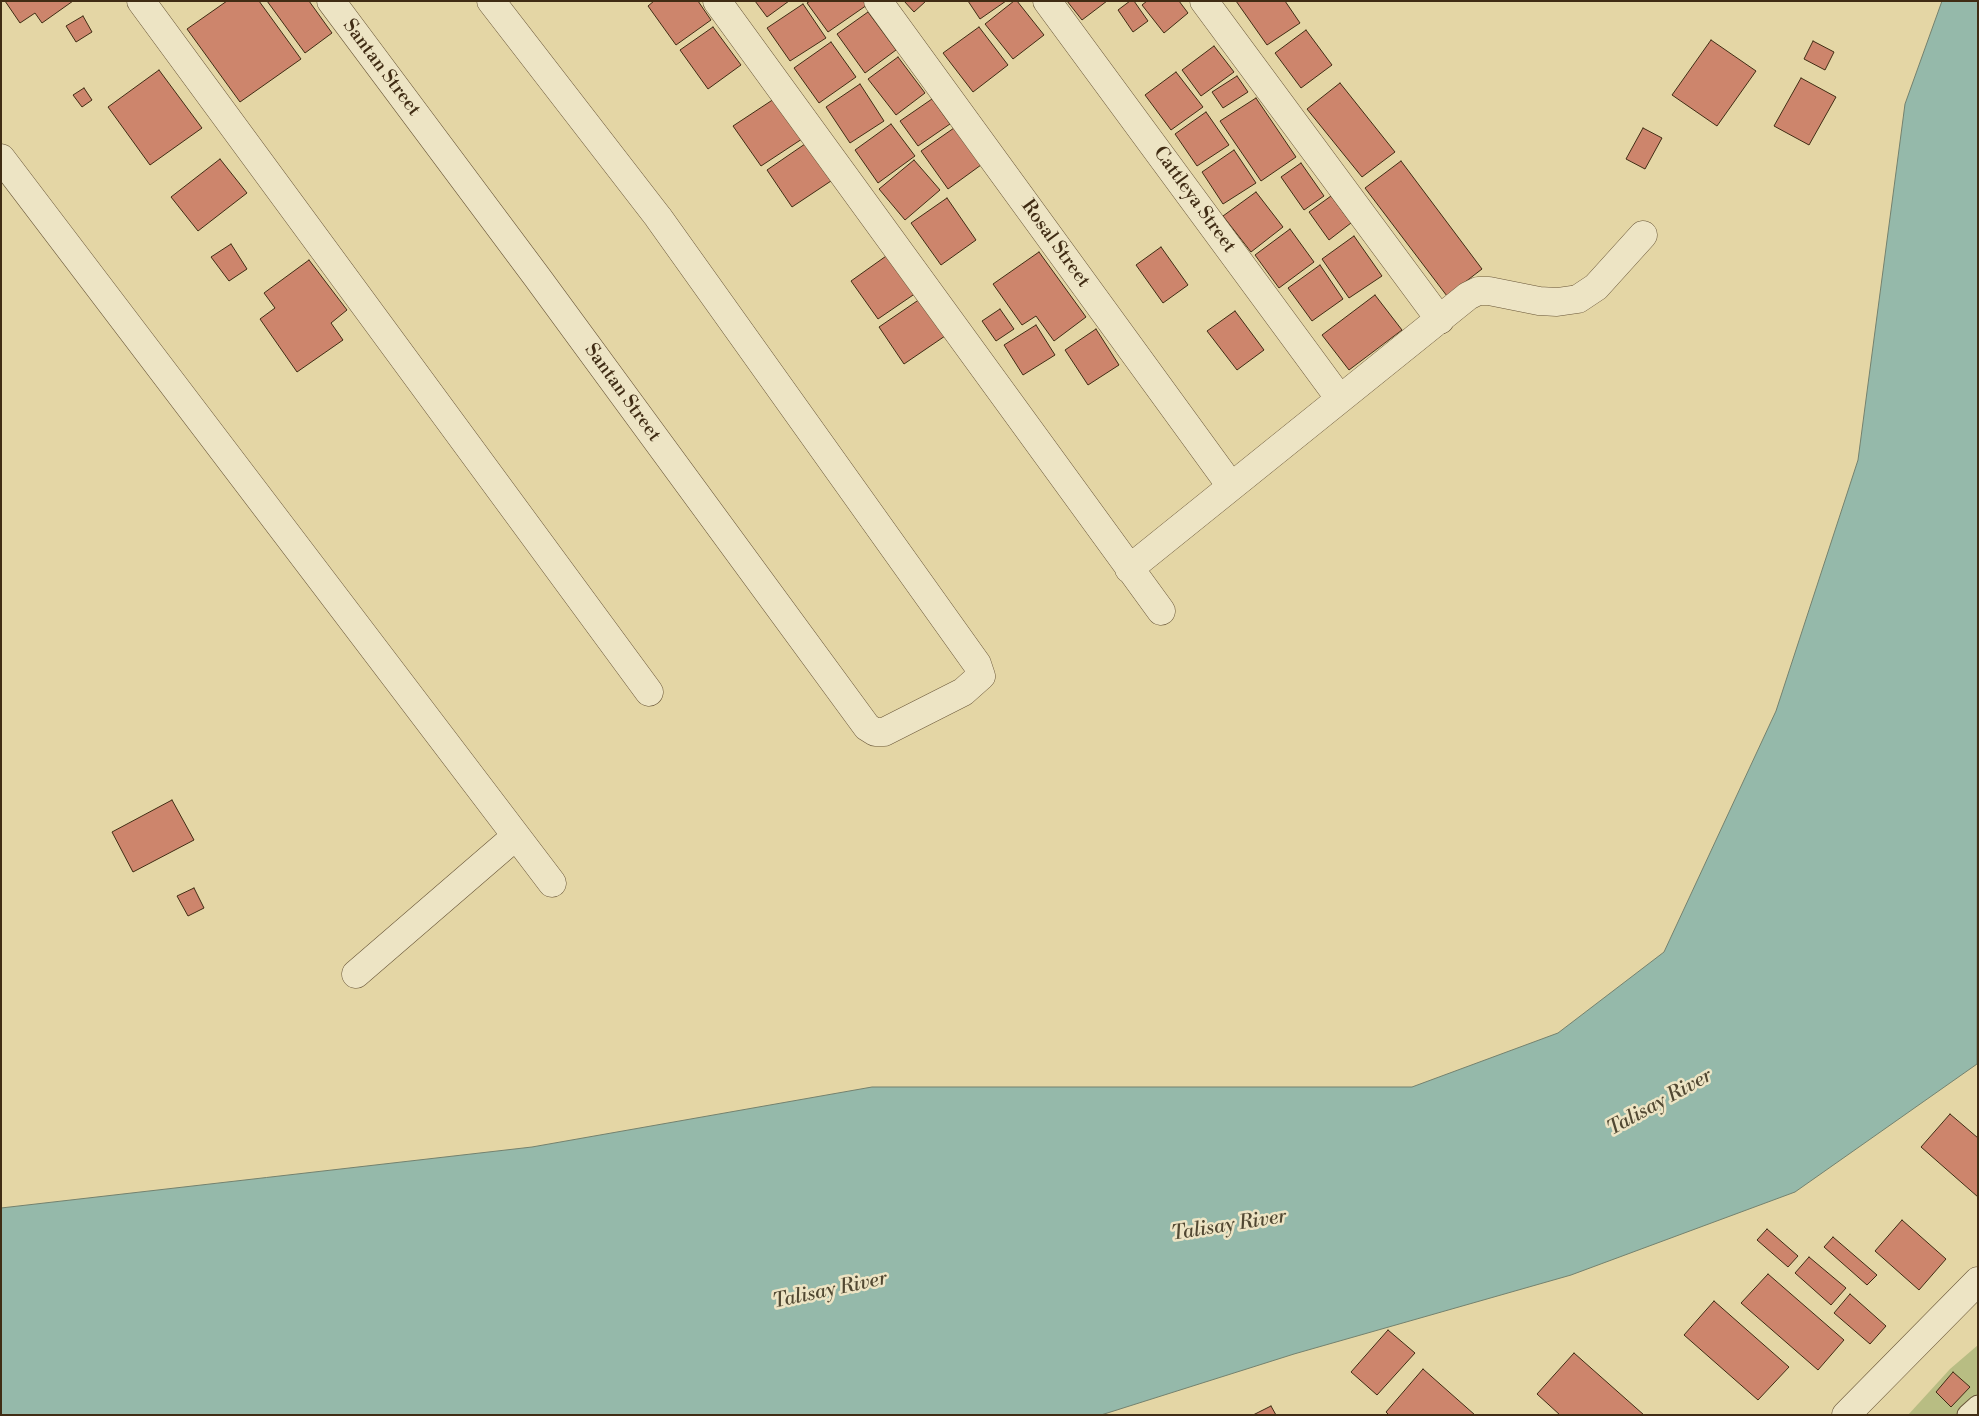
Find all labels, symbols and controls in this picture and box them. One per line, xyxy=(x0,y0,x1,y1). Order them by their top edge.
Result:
street label: Santan Street xyxy=(337,15,425,121)
street label: Cattleya Street xyxy=(1148,142,1240,258)
street label: Rosal Street xyxy=(1016,196,1094,292)
street label: Santan Street xyxy=(579,340,665,446)
water label: Talisay River xyxy=(1603,1064,1717,1142)
water label: Talisay River xyxy=(1170,1205,1288,1247)
water label: Talisay River xyxy=(771,1267,889,1315)

